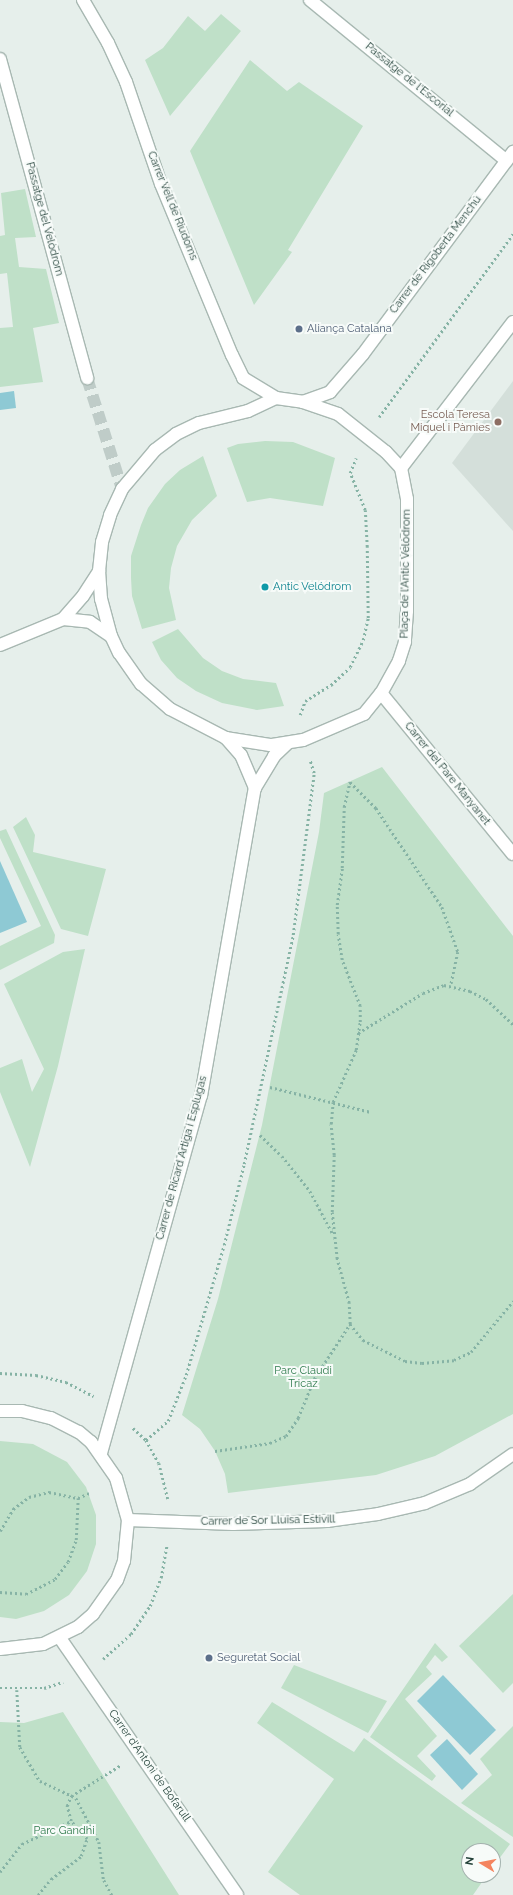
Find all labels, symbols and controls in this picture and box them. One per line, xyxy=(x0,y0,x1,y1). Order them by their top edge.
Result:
street label: Passatge de l'Escorial xyxy=(362,40,456,120)
street label: Carrer Vell de Riudoms xyxy=(144,149,200,263)
street label: Passatge del Velòdrom xyxy=(22,160,66,278)
street label: Carrer de Rigoberta Menchú xyxy=(387,193,485,317)
place label: Aliança Catalana xyxy=(307,322,392,336)
marker: Aliança Catalana xyxy=(294,324,304,334)
place label: Escola Teresa Miquel i Pàmies xyxy=(410,409,490,435)
marker: Escola Teresa Miquel i Pàmies xyxy=(493,417,503,427)
street label: Plaça de l'Antic Velòdrom xyxy=(398,509,414,639)
place label: Antic Velódrom xyxy=(273,580,352,594)
marker: Antic Velódrom xyxy=(260,582,270,592)
street label: Carrer del Pare Manyanet xyxy=(401,720,493,828)
street label: Carrer de Ricard Artiga i Esplugas xyxy=(154,1074,210,1242)
park label: Parc Claudi Tricaz xyxy=(274,1365,332,1391)
street label: Carrer de Sor Lluïsa Estivill xyxy=(200,1513,336,1529)
place label: Seguretat Social xyxy=(217,1651,300,1665)
marker: Seguretat Social xyxy=(204,1653,214,1663)
street label: Carrer d'Antoni de Bofarull xyxy=(105,1707,193,1825)
park label: Parc Gandhi xyxy=(33,1824,95,1838)
north arrow xyxy=(461,1843,501,1883)
text: N xyxy=(463,1856,477,1866)

